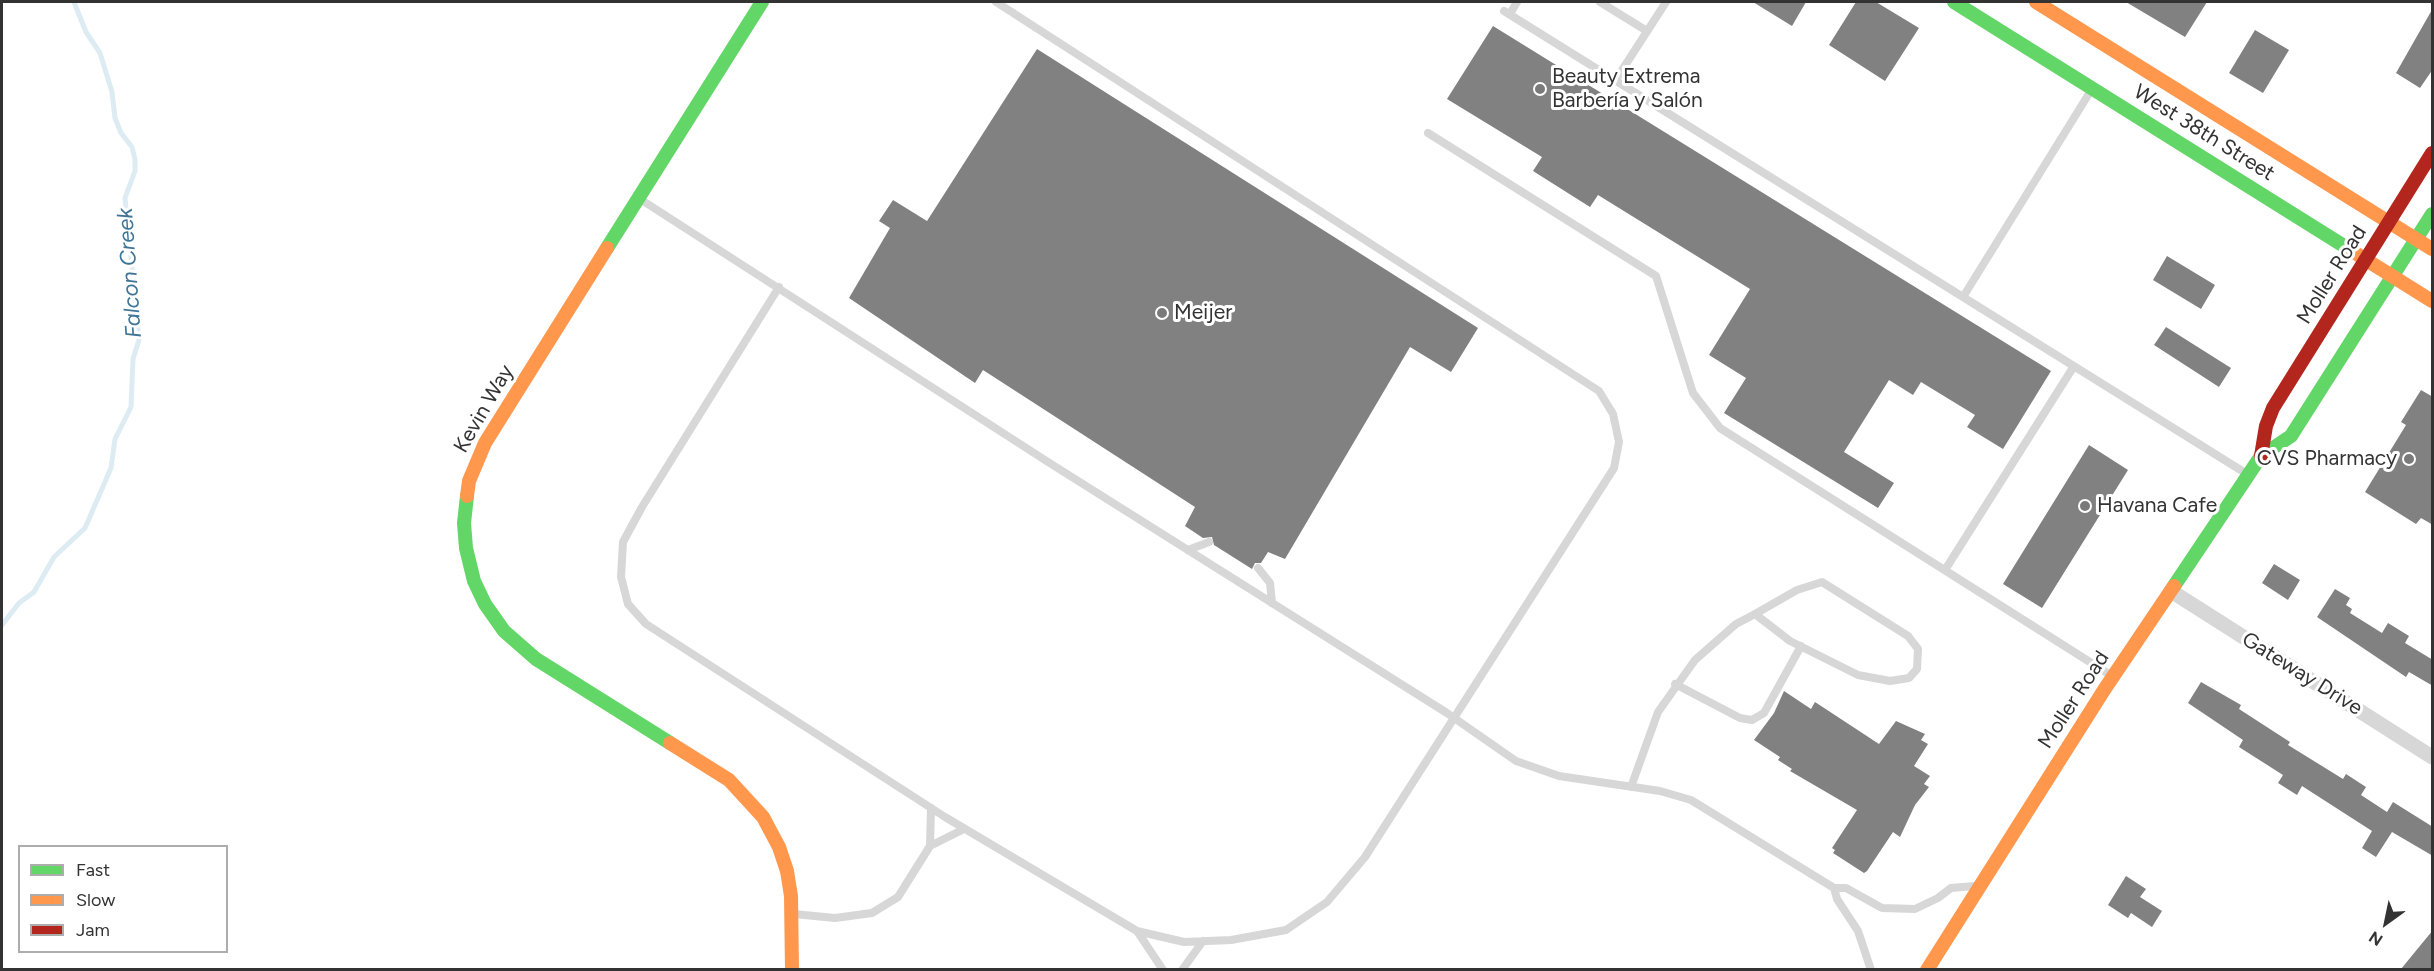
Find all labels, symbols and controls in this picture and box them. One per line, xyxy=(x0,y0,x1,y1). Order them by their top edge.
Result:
place label: Beauty Extrema Barbería y Salón xyxy=(1552,64,1703,114)
street label: West 38th Street xyxy=(2129,79,2279,187)
marker: Beauty Extrema Barbería y Salón xyxy=(1533,82,1547,96)
water label: Falcon Creek xyxy=(112,207,148,339)
street label: Moller Road xyxy=(2292,221,2372,329)
place label: Meijer xyxy=(1174,300,1232,326)
marker: Meijer xyxy=(1155,306,1169,320)
street label: Kevin Way xyxy=(449,361,519,457)
place label: CVS Pharmacy xyxy=(2257,446,2397,472)
marker: CVS Pharmacy xyxy=(2402,452,2416,466)
place label: Havana Cafe xyxy=(2097,493,2217,519)
marker: Havana Cafe xyxy=(2078,499,2092,513)
street label: Gateway Drive xyxy=(2237,627,2367,721)
street label: Moller Road xyxy=(2033,646,2115,754)
legend xyxy=(18,845,228,953)
text: Fast xyxy=(76,859,110,881)
text: Slow xyxy=(76,889,115,911)
north arrow xyxy=(2356,893,2416,953)
text: Jam xyxy=(76,919,110,941)
text: N xyxy=(2366,927,2386,950)

